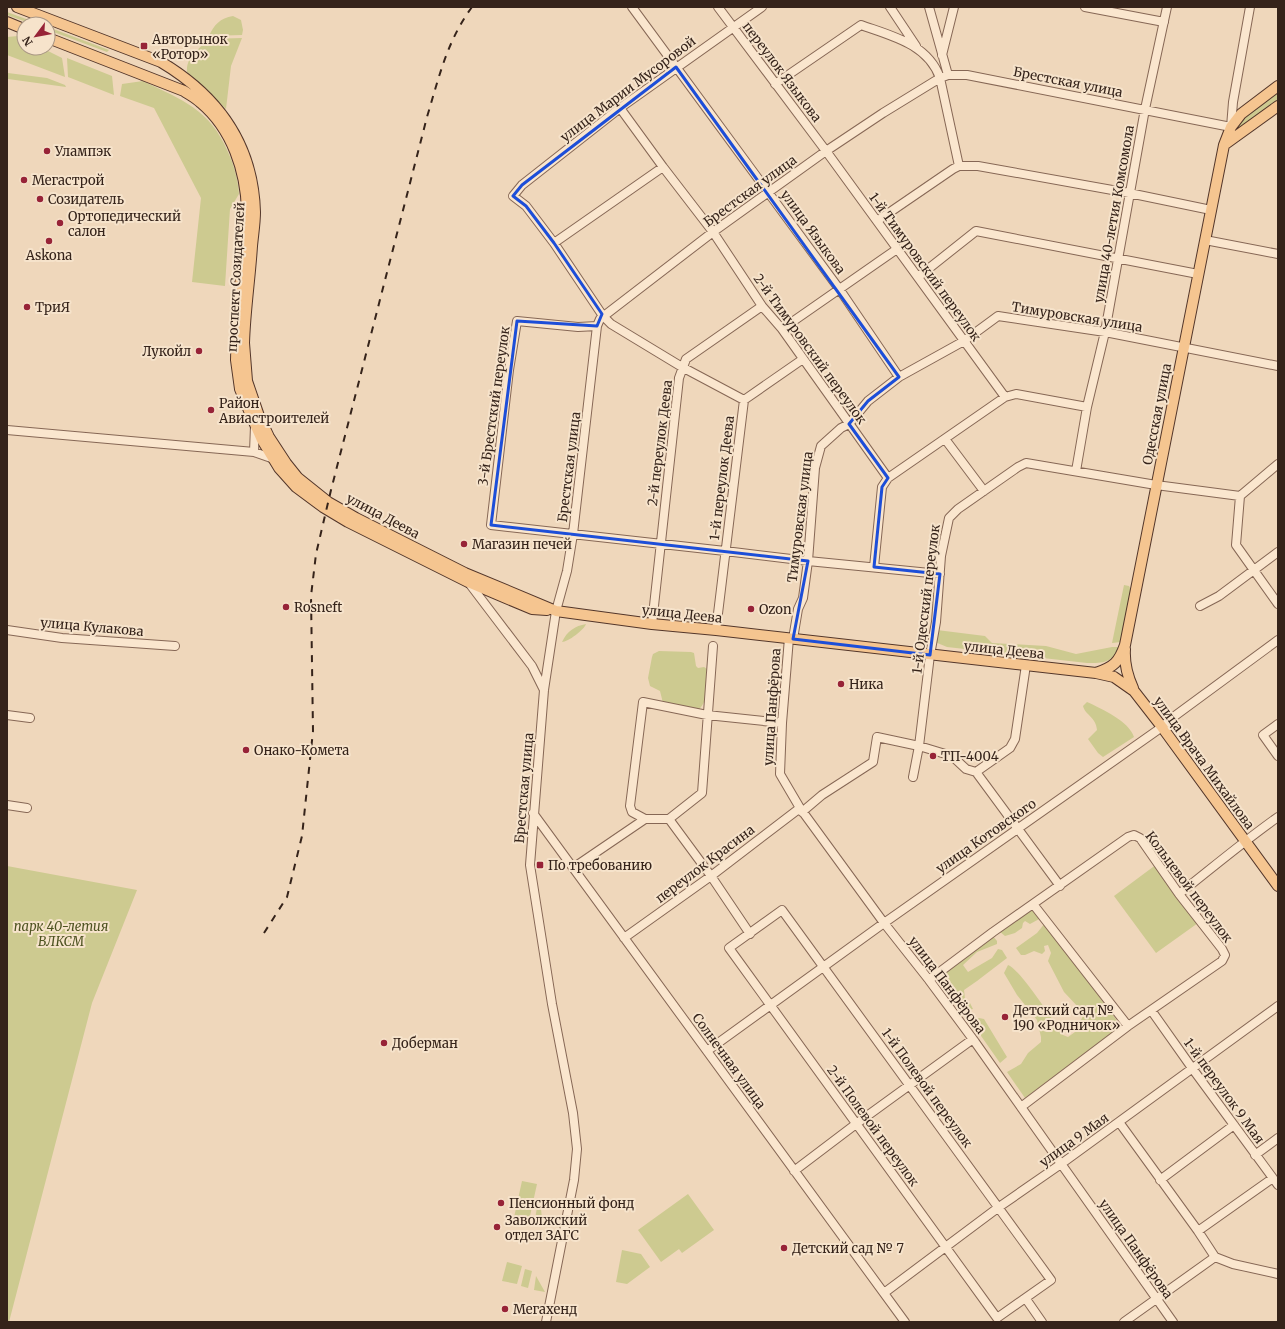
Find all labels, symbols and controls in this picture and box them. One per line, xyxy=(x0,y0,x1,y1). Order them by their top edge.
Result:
north arrow xyxy=(16,16,56,56)
street label: переулок Языкова xyxy=(739,18,825,126)
place label: Авторынок «Ротор» xyxy=(151,31,228,63)
street label: улица Марии Мусоровой xyxy=(557,32,699,146)
text: N xyxy=(19,34,36,49)
marker: Авторынок «Ротор» xyxy=(139,41,149,51)
street label: Брестская улица xyxy=(1012,63,1124,101)
street label: улица 40-летия Комсомола xyxy=(1090,124,1138,304)
place label: Улампэк xyxy=(54,143,112,160)
marker: Улампэк xyxy=(42,146,52,156)
street label: Брестская улица xyxy=(700,151,800,231)
place label: Мегастрой xyxy=(32,172,104,189)
marker: Мегастрой xyxy=(19,175,29,185)
street label: улица Языкова xyxy=(777,187,849,277)
street label: 1-й Тимуровский переулок xyxy=(865,189,985,345)
place label: Созидатель xyxy=(48,191,124,208)
marker: Созидатель xyxy=(35,194,45,204)
street label: проспект Созидателей xyxy=(224,202,248,352)
place label: Ортопедический салон xyxy=(68,208,181,240)
marker: Ортопедический салон xyxy=(55,218,65,228)
marker: Askona xyxy=(44,236,54,246)
place label: Askona xyxy=(25,247,72,264)
street label: 2-й Тимуровский переулок xyxy=(750,271,871,428)
street label: Тимуровская улица xyxy=(1010,298,1144,336)
place label: ТриЯ xyxy=(35,299,70,316)
marker: ТриЯ xyxy=(22,302,32,312)
street label: 3-й Брестский переулок xyxy=(474,324,514,487)
place label: Лукойл xyxy=(142,343,191,360)
marker: Лукойл xyxy=(194,346,204,356)
street label: Одесская улица xyxy=(1139,362,1175,466)
street label: 2-й переулок Деева xyxy=(644,379,676,507)
place label: Район Авиастроителей xyxy=(218,395,329,427)
marker: Район Авиастроителей xyxy=(206,405,216,415)
street label: Брестская улица xyxy=(554,411,584,523)
street label: 1-й переулок Деева xyxy=(706,415,738,541)
street label: Тимуровская улица xyxy=(784,450,816,584)
street label: улица Деева xyxy=(343,490,423,542)
street label: 1-й Одесский переулок xyxy=(908,522,944,675)
place label: Магазин печей xyxy=(472,536,572,553)
marker: Магазин печей xyxy=(459,539,469,549)
place label: Rosneft xyxy=(294,599,342,616)
street label: улица Деева xyxy=(641,601,723,627)
place label: Ozon xyxy=(759,601,792,618)
marker: Rosneft xyxy=(281,602,291,612)
marker: Ozon xyxy=(746,604,756,614)
street label: улица Кулакова xyxy=(40,614,144,640)
street label: улица Деева xyxy=(963,637,1045,663)
street label: улица Панфёрова xyxy=(759,648,785,766)
place label: Ника xyxy=(849,676,883,693)
marker: Ника xyxy=(836,679,846,689)
street label: улица Врача Михайлова xyxy=(1150,693,1258,833)
street label: Брестская улица xyxy=(511,732,537,844)
place label: Онако-Комета xyxy=(254,742,349,759)
marker: Онако-Комета xyxy=(241,745,251,755)
place label: ТП-4004 xyxy=(941,748,999,765)
marker: ТП-4004 xyxy=(928,751,938,761)
street label: улица Котовского xyxy=(933,795,1040,877)
street label: переулок Красина xyxy=(652,821,758,907)
street label: Кольцевой переулок xyxy=(1142,828,1237,947)
place label: По требованию xyxy=(548,857,652,874)
marker: По требованию xyxy=(535,860,545,870)
park label: парк 40-летия ВЛКСМ xyxy=(14,918,108,950)
street label: улица Панфёрова xyxy=(905,933,989,1037)
place label: Детский сад № 190 «Родничок» xyxy=(1013,1002,1120,1034)
street label: Солнечная улица xyxy=(689,1010,769,1112)
marker: Детский сад № 190 «Родничок» xyxy=(1000,1012,1010,1022)
street label: 1-й Полевой переулок xyxy=(878,1025,977,1152)
place label: Доберман xyxy=(392,1035,458,1052)
street label: 1-й переулок 9 Мая xyxy=(1180,1035,1268,1147)
marker: Доберман xyxy=(379,1038,389,1048)
street label: 2-й Полевой переулок xyxy=(823,1062,923,1190)
street label: улица 9 Мая xyxy=(1036,1109,1112,1171)
place label: Пенсионный фонд xyxy=(509,1195,634,1212)
street label: улица Панфёрова xyxy=(1095,1196,1177,1302)
marker: Пенсионный фонд xyxy=(496,1198,506,1208)
place label: Заволжский отдел ЗАГС xyxy=(505,1212,587,1244)
marker: Заволжский отдел ЗАГС xyxy=(492,1222,502,1232)
place label: Детский сад № 7 xyxy=(792,1240,905,1257)
marker: Детский сад № 7 xyxy=(779,1243,789,1253)
place label: Мегахенд xyxy=(513,1301,577,1318)
marker: Мегахенд xyxy=(500,1304,510,1314)

